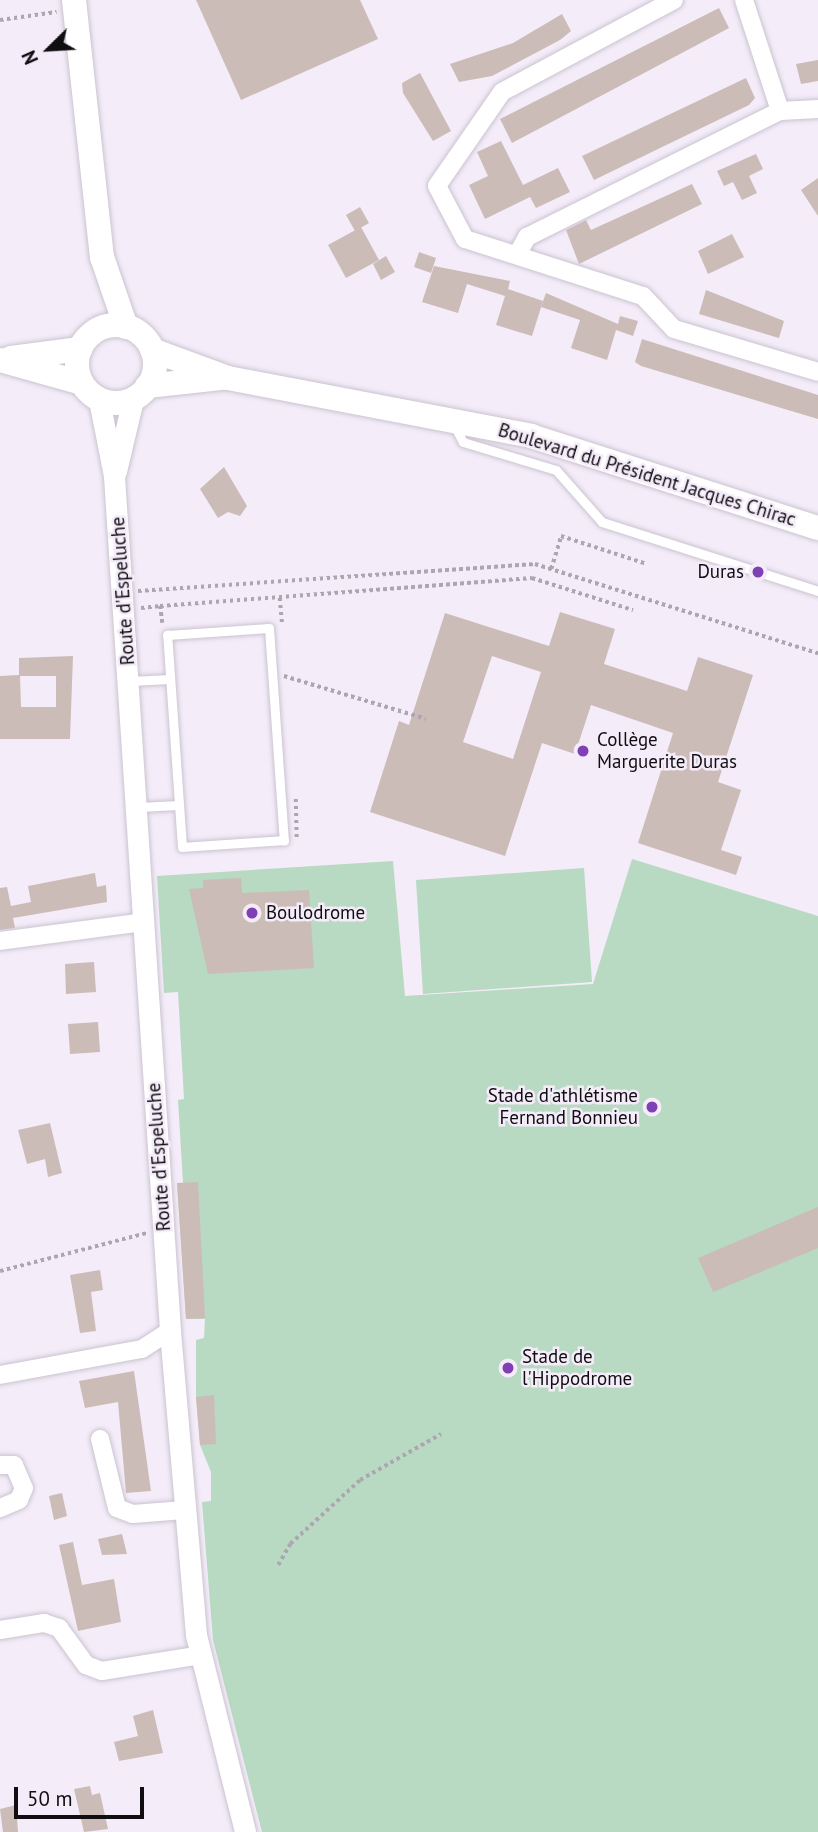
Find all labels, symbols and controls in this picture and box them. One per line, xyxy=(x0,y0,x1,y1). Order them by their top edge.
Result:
north arrow xyxy=(14,14,84,84)
text: N xyxy=(16,47,43,68)
street label: Boulevard du Président Jacques Chirac xyxy=(495,419,799,531)
street label: Route d'Espeluche xyxy=(106,516,140,666)
place label: Duras xyxy=(697,561,744,583)
marker: Duras xyxy=(750,564,766,580)
place label: Collège Marguerite Duras xyxy=(597,729,737,773)
marker: Collège Marguerite Duras xyxy=(575,743,591,759)
place label: Boulodrome xyxy=(266,902,365,924)
marker: Boulodrome xyxy=(244,905,260,921)
street label: Route d'Espeluche xyxy=(142,1082,176,1232)
place label: Stade d'athlétisme Fernand Bonnieu xyxy=(488,1085,638,1129)
marker: Stade d'athlétisme Fernand Bonnieu xyxy=(644,1099,660,1115)
place label: Stade de l'Hippodrome xyxy=(522,1346,632,1390)
marker: Stade de l'Hippodrome xyxy=(500,1360,516,1376)
scale bar xyxy=(18,1772,147,1816)
text: 50 m xyxy=(27,1785,73,1812)

